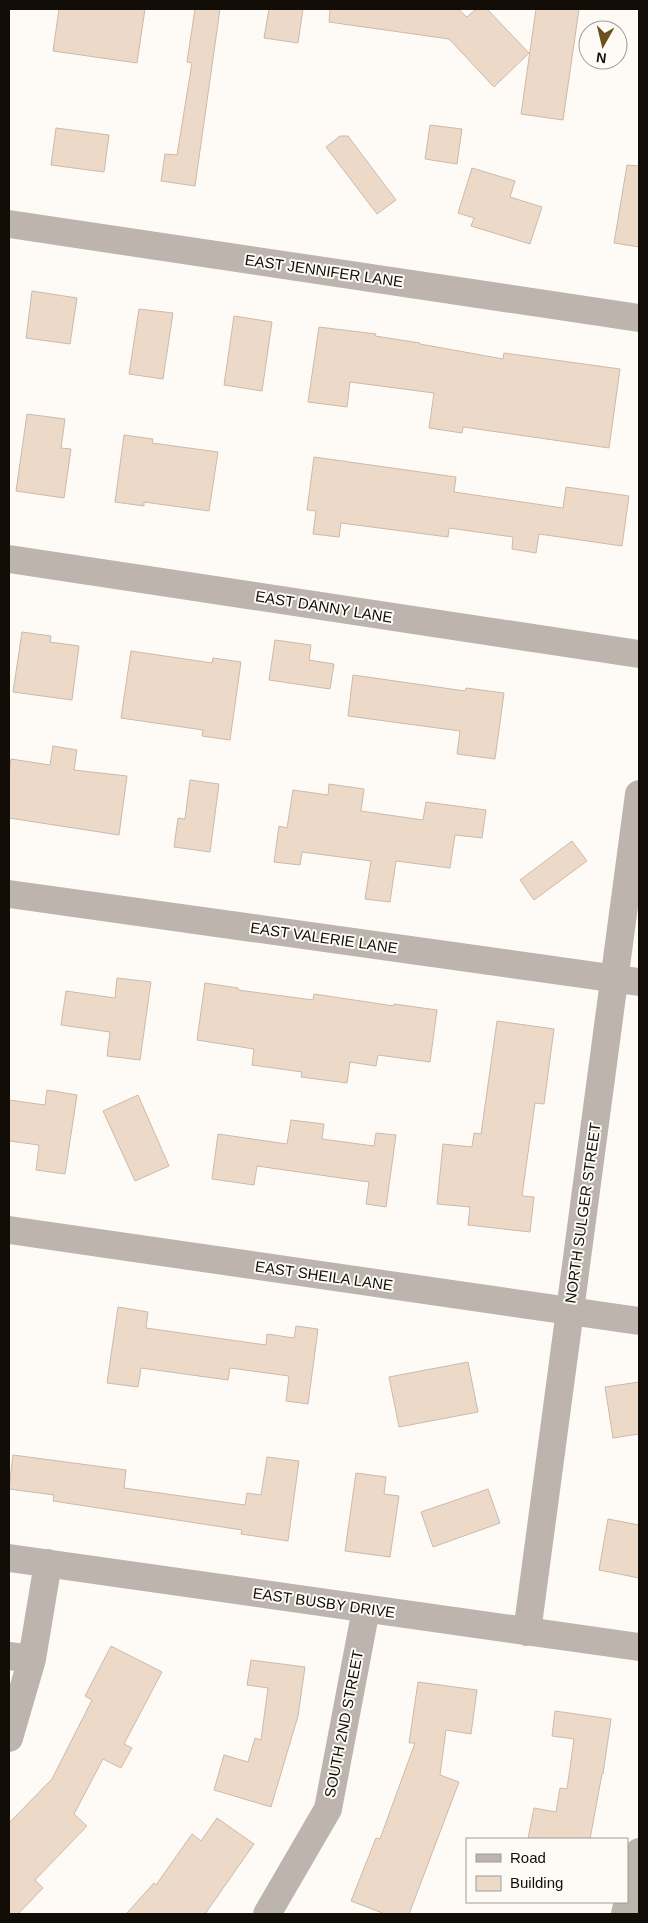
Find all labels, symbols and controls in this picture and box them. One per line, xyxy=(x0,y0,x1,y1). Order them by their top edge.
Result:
north arrow xyxy=(578,20,628,70)
text: N xyxy=(595,49,607,67)
street label: EAST JENNIFER LANE xyxy=(244,251,404,290)
street label: EAST DANNY LANE xyxy=(254,587,394,626)
street label: EAST VALERIE LANE xyxy=(249,919,399,956)
street label: NORTH SULGER STREET xyxy=(561,1122,604,1304)
street label: EAST SHEILA LANE xyxy=(254,1257,394,1294)
street label: EAST BUSBY DRIVE xyxy=(252,1584,396,1621)
street label: SOUTH 2ND STREET xyxy=(321,1649,366,1799)
legend xyxy=(466,1838,628,1903)
text: Road xyxy=(510,1849,546,1866)
text: Building xyxy=(510,1874,563,1891)

